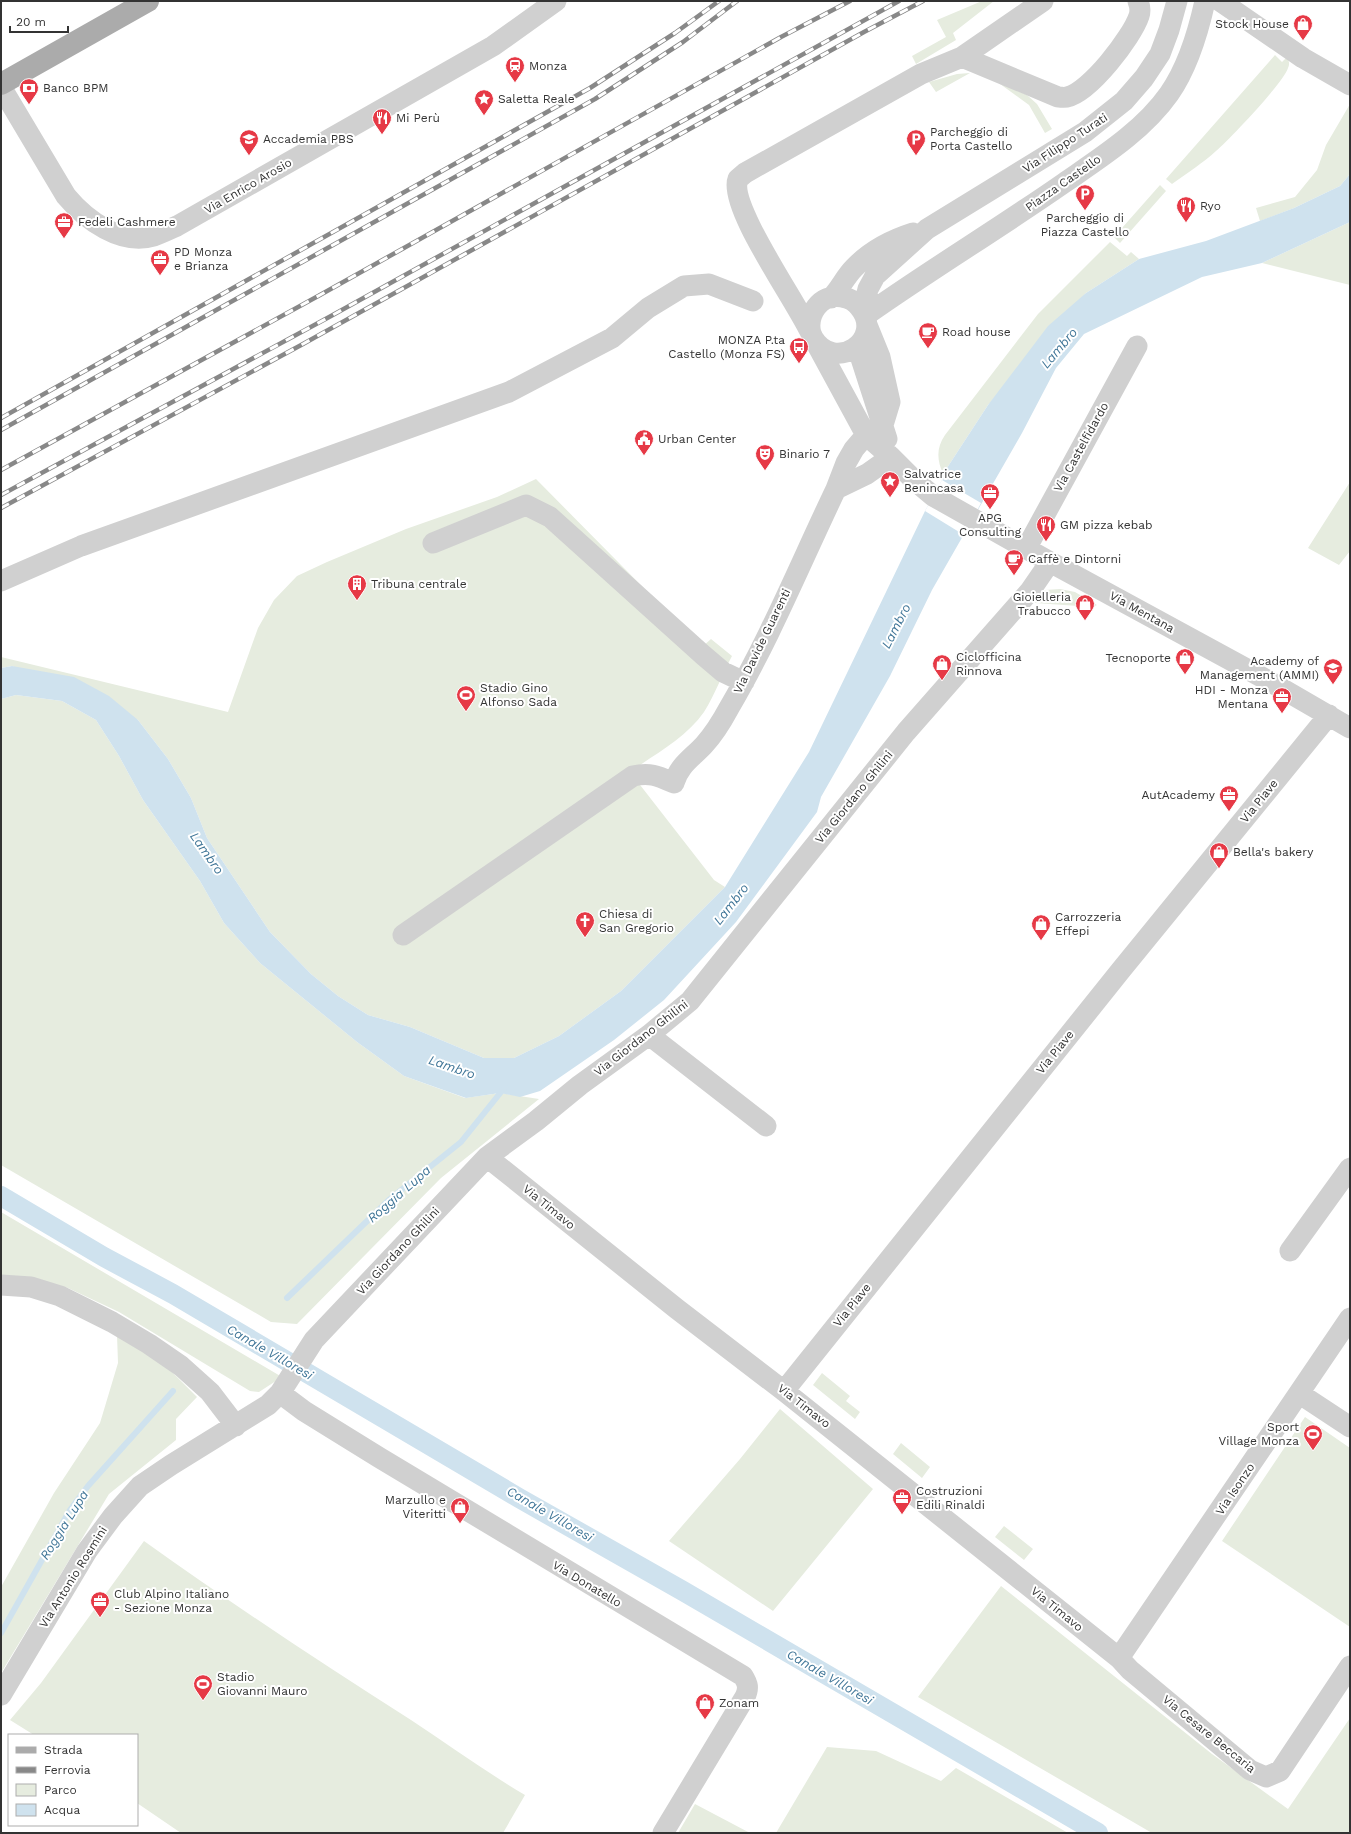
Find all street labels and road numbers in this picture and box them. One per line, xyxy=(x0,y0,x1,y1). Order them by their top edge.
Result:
street label: Via Filippo Turati xyxy=(1020,110,1110,176)
street label: Piazza Castello xyxy=(1023,152,1103,214)
street label: Via Enrico Arosio xyxy=(202,155,294,217)
street label: Via Castelfidardo xyxy=(1051,400,1111,494)
street label: Via Davide Guarenti xyxy=(731,586,793,696)
street label: Via Mentana xyxy=(1107,588,1177,636)
street label: Via Giordano Ghilini xyxy=(812,748,896,846)
street label: Via Piave xyxy=(1237,776,1281,826)
street label: Via Giordano Ghilini xyxy=(591,997,691,1079)
street label: Via Piave xyxy=(1033,1027,1077,1077)
street label: Via Timavo xyxy=(520,1182,578,1232)
street label: Via Giordano Ghilini xyxy=(354,1204,442,1298)
street label: Via Piave xyxy=(830,1280,874,1330)
street label: Via Timavo xyxy=(775,1381,833,1431)
street label: Via Isonzo xyxy=(1213,1460,1257,1518)
street label: Via Antonio Rosmini xyxy=(36,1524,110,1630)
street label: Via Donatello xyxy=(550,1558,624,1610)
street label: Via Timavo xyxy=(1028,1584,1086,1634)
street label: Via Cesare Beccaria xyxy=(1160,1692,1258,1776)

